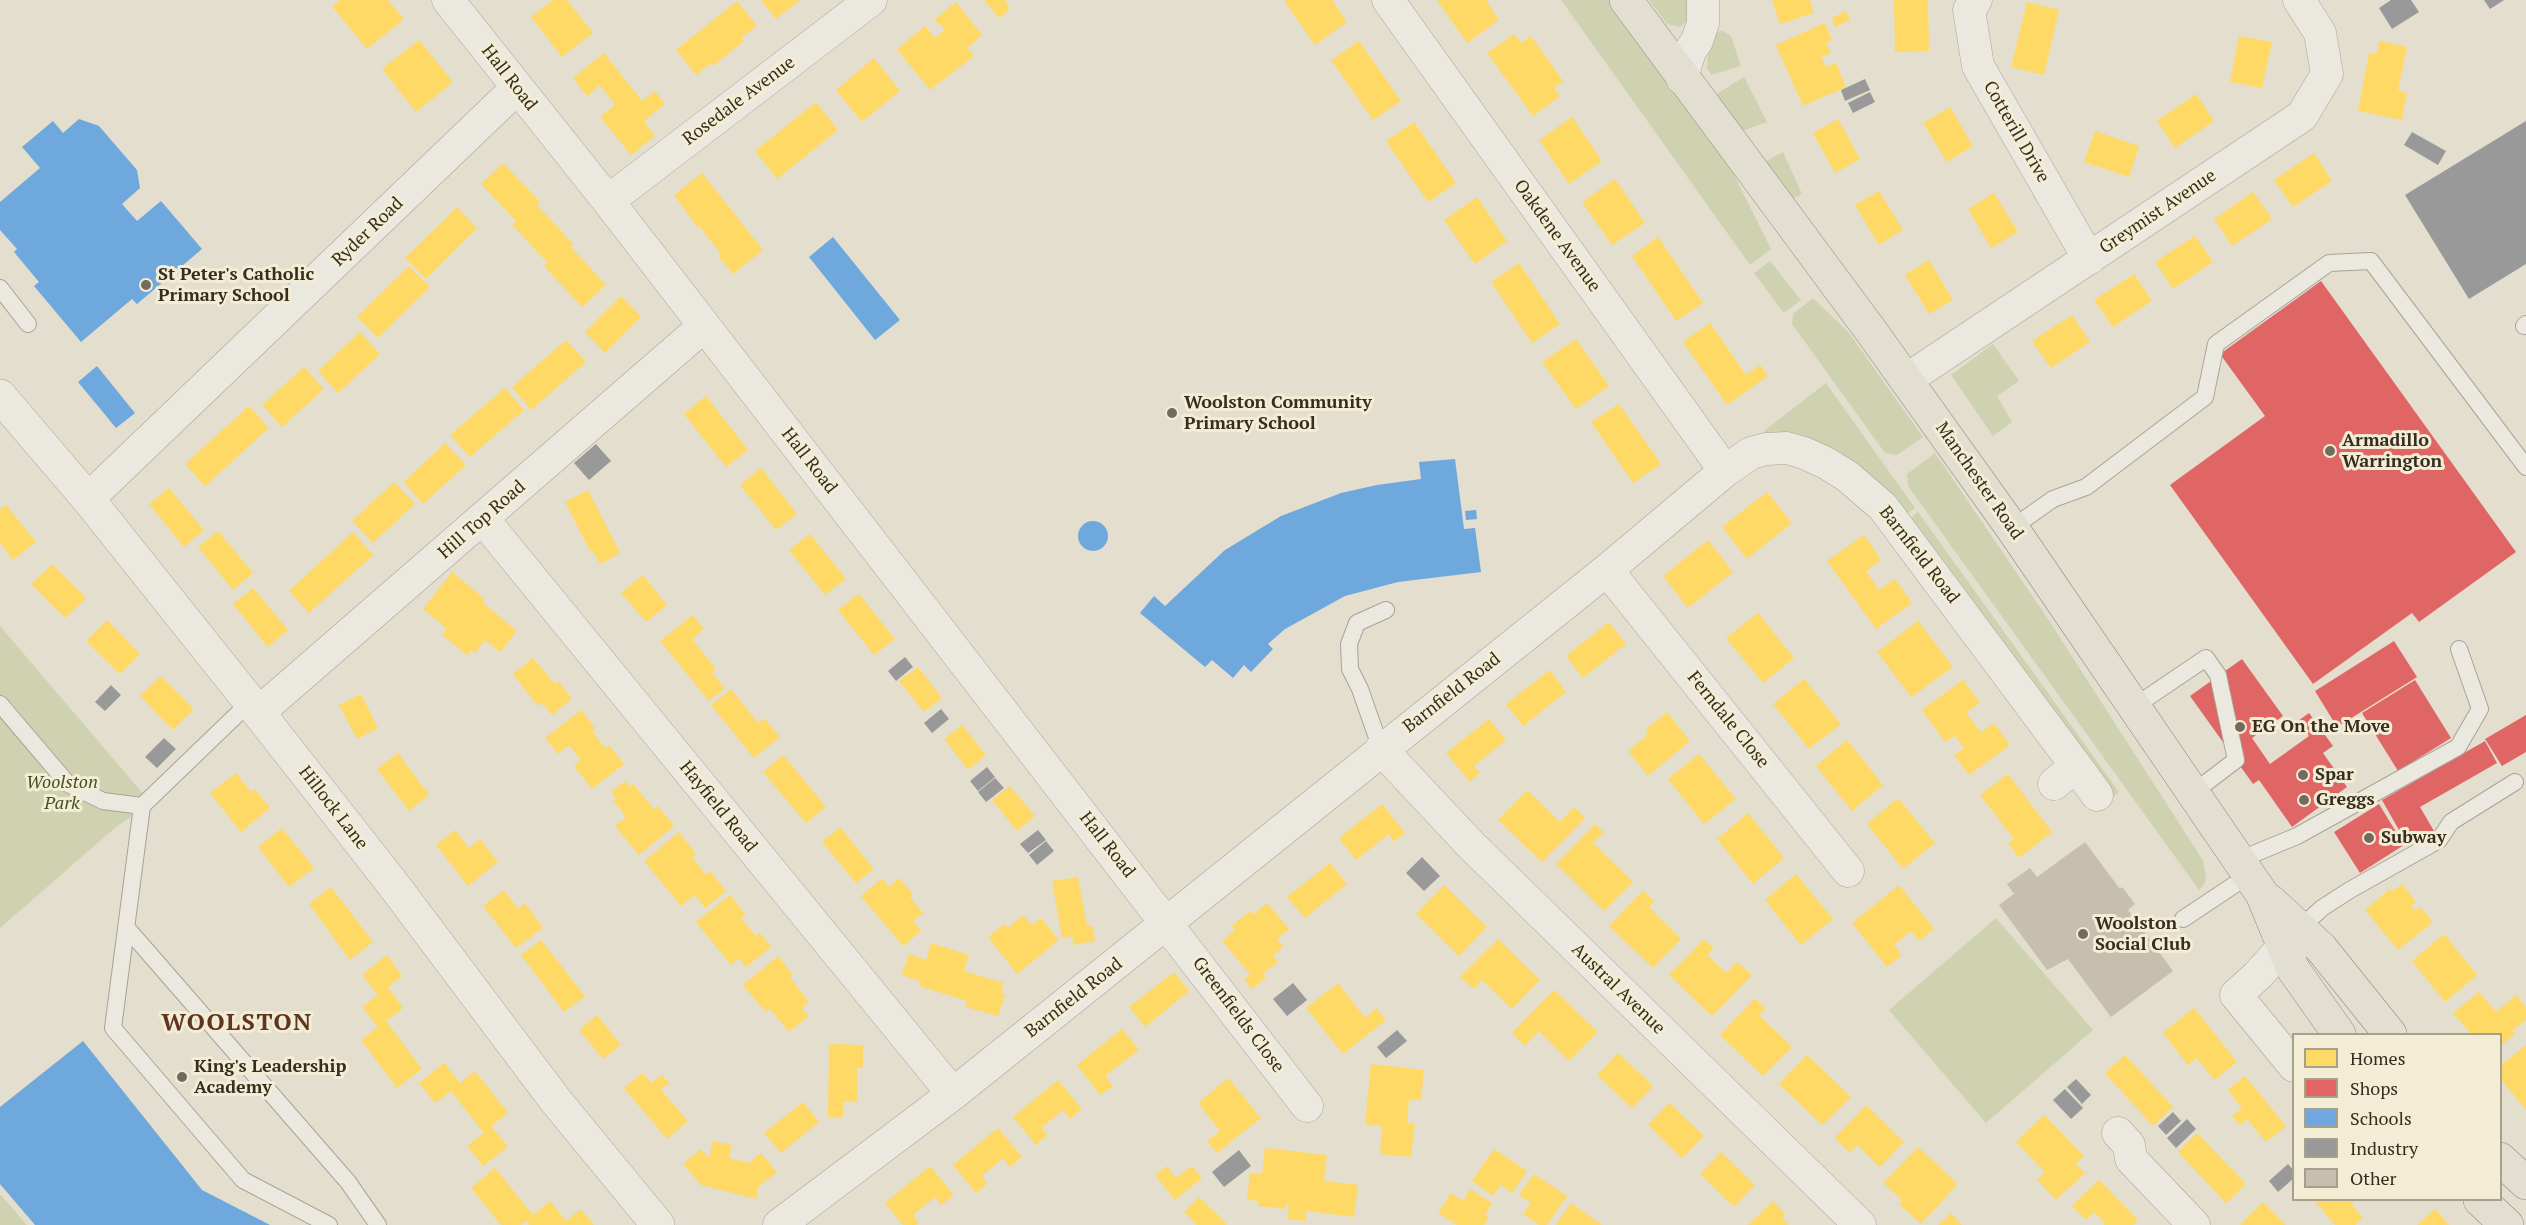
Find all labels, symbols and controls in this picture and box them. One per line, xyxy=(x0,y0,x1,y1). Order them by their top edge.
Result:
street label: Hall Road xyxy=(477,41,541,115)
street label: Rosedale Avenue xyxy=(679,52,799,150)
street label: Cotterill Drive xyxy=(1978,77,2054,187)
street label: Greymist Avenue xyxy=(2096,165,2220,259)
street label: Oakdene Avenue xyxy=(1509,176,1605,296)
street label: Ryder Road xyxy=(328,193,408,271)
place label: St Peter's Catholic Primary School xyxy=(158,264,314,306)
marker: St Peter's Catholic Primary School xyxy=(139,278,153,292)
place label: Woolston Community Primary School xyxy=(1184,392,1372,434)
marker: Woolston Community Primary School xyxy=(1165,406,1179,420)
street label: Manchester Road xyxy=(1930,418,2028,544)
street label: Hall Road xyxy=(777,424,841,498)
place label: Armadillo Warrington xyxy=(2342,430,2442,472)
marker: Armadillo Warrington xyxy=(2323,444,2337,458)
street label: Hill Top Road xyxy=(434,476,530,564)
street label: Barnfield Road xyxy=(1874,502,1964,608)
street label: Barnfield Road xyxy=(1399,648,1505,738)
street label: Ferndale Close xyxy=(1682,667,1774,773)
place label: EG On the Move xyxy=(2252,716,2390,738)
marker: EG On the Move xyxy=(2233,720,2247,734)
street label: Hayfield Road xyxy=(675,757,761,857)
street label: Hillock Lane xyxy=(294,762,372,854)
place label: Spar xyxy=(2315,764,2354,786)
marker: Spar xyxy=(2296,768,2310,782)
park label: Woolston Park xyxy=(26,772,98,814)
place label: Greggs xyxy=(2316,789,2375,811)
marker: Greggs xyxy=(2297,793,2311,807)
street label: Hall Road xyxy=(1075,808,1139,882)
place label: Subway xyxy=(2381,827,2446,849)
marker: Subway xyxy=(2362,831,2376,845)
place label: Woolston Social Club xyxy=(2095,913,2191,956)
marker: Woolston Social Club xyxy=(2076,927,2090,941)
street label: Austral Avenue xyxy=(1567,939,1669,1039)
street label: Barnfield Road xyxy=(1021,953,1127,1043)
street label: Greenfields Close xyxy=(1187,953,1289,1077)
district label: WOOLSTON xyxy=(161,1009,313,1037)
legend xyxy=(2292,1033,2502,1201)
text: Homes xyxy=(2350,1046,2405,1070)
place label: King's Leadership Academy xyxy=(194,1056,347,1098)
marker: King's Leadership Academy xyxy=(175,1070,189,1084)
text: Shops xyxy=(2350,1076,2398,1100)
text: Schools xyxy=(2350,1106,2412,1130)
text: Industry xyxy=(2350,1136,2418,1160)
text: Other xyxy=(2350,1166,2397,1190)

